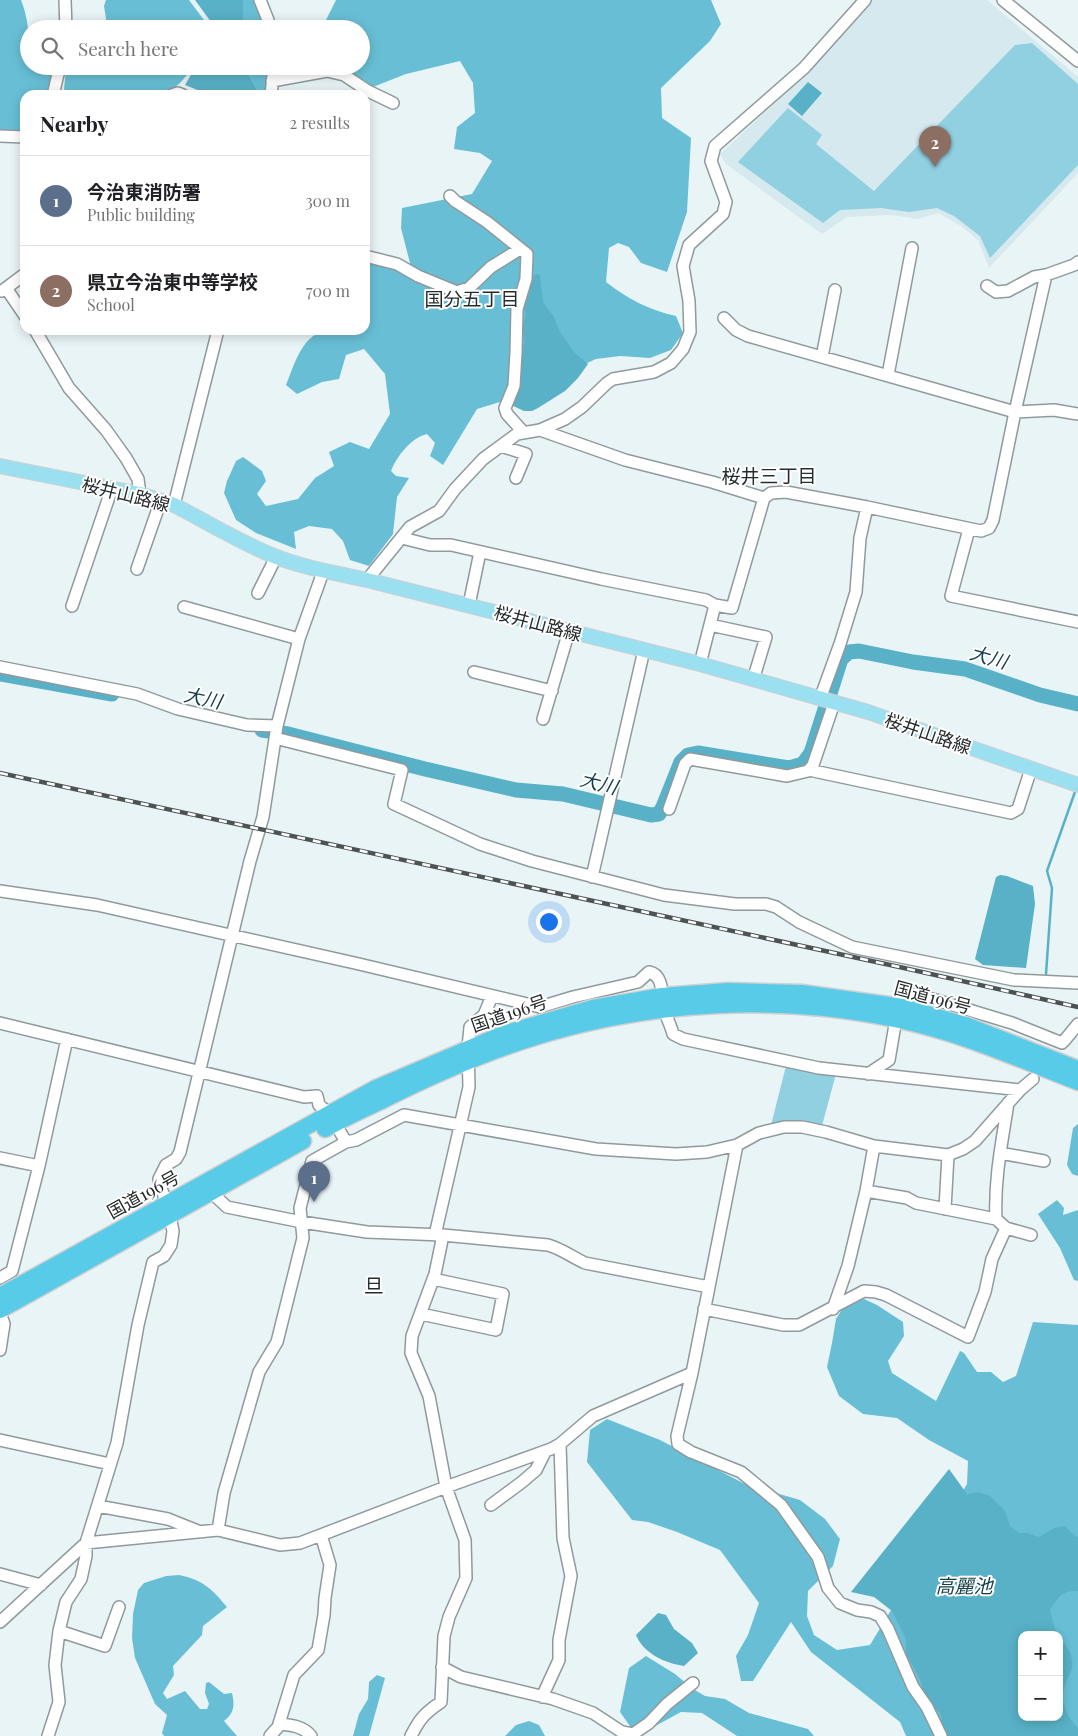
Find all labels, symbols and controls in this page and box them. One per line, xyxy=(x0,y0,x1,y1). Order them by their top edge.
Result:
search box xyxy=(20,20,370,75)
icon: search xyxy=(38,34,66,62)
text: Search here xyxy=(78,35,178,61)
text: Nearby xyxy=(40,109,109,137)
text: 2 results xyxy=(290,112,350,133)
pin: 2 xyxy=(919,126,951,167)
text: 今治東消防署 xyxy=(87,178,201,204)
text: 1 xyxy=(53,190,59,211)
text: 300 m xyxy=(305,190,350,211)
text: Public building xyxy=(87,204,195,225)
text: 県立今治東中等学校 xyxy=(87,268,258,294)
text: 2 xyxy=(52,280,60,301)
text: 700 m xyxy=(306,280,350,301)
district label: 国分五丁目 xyxy=(424,285,520,311)
text: School xyxy=(87,294,135,315)
district label: 桜井三丁目 xyxy=(721,462,817,488)
street label: 桜井山路線 xyxy=(79,471,173,517)
street label: 桜井山路線 xyxy=(491,600,585,646)
water label: 大川 xyxy=(967,638,1013,674)
water label: 大川 xyxy=(182,680,226,714)
street label: 桜井山路線 xyxy=(882,707,974,759)
water label: 大川 xyxy=(577,765,623,800)
your location xyxy=(536,909,562,935)
street label: 国道196号 xyxy=(892,975,974,1019)
street label: 国道196号 xyxy=(468,989,550,1037)
pin: 1 xyxy=(298,1161,330,1202)
street label: 国道196号 xyxy=(103,1164,183,1224)
district label: 旦 xyxy=(364,1271,384,1298)
water label: 高麗池 xyxy=(935,1572,994,1598)
map controls xyxy=(1018,1631,1063,1721)
button: + xyxy=(1018,1631,1063,1676)
button: − xyxy=(1018,1676,1063,1721)

